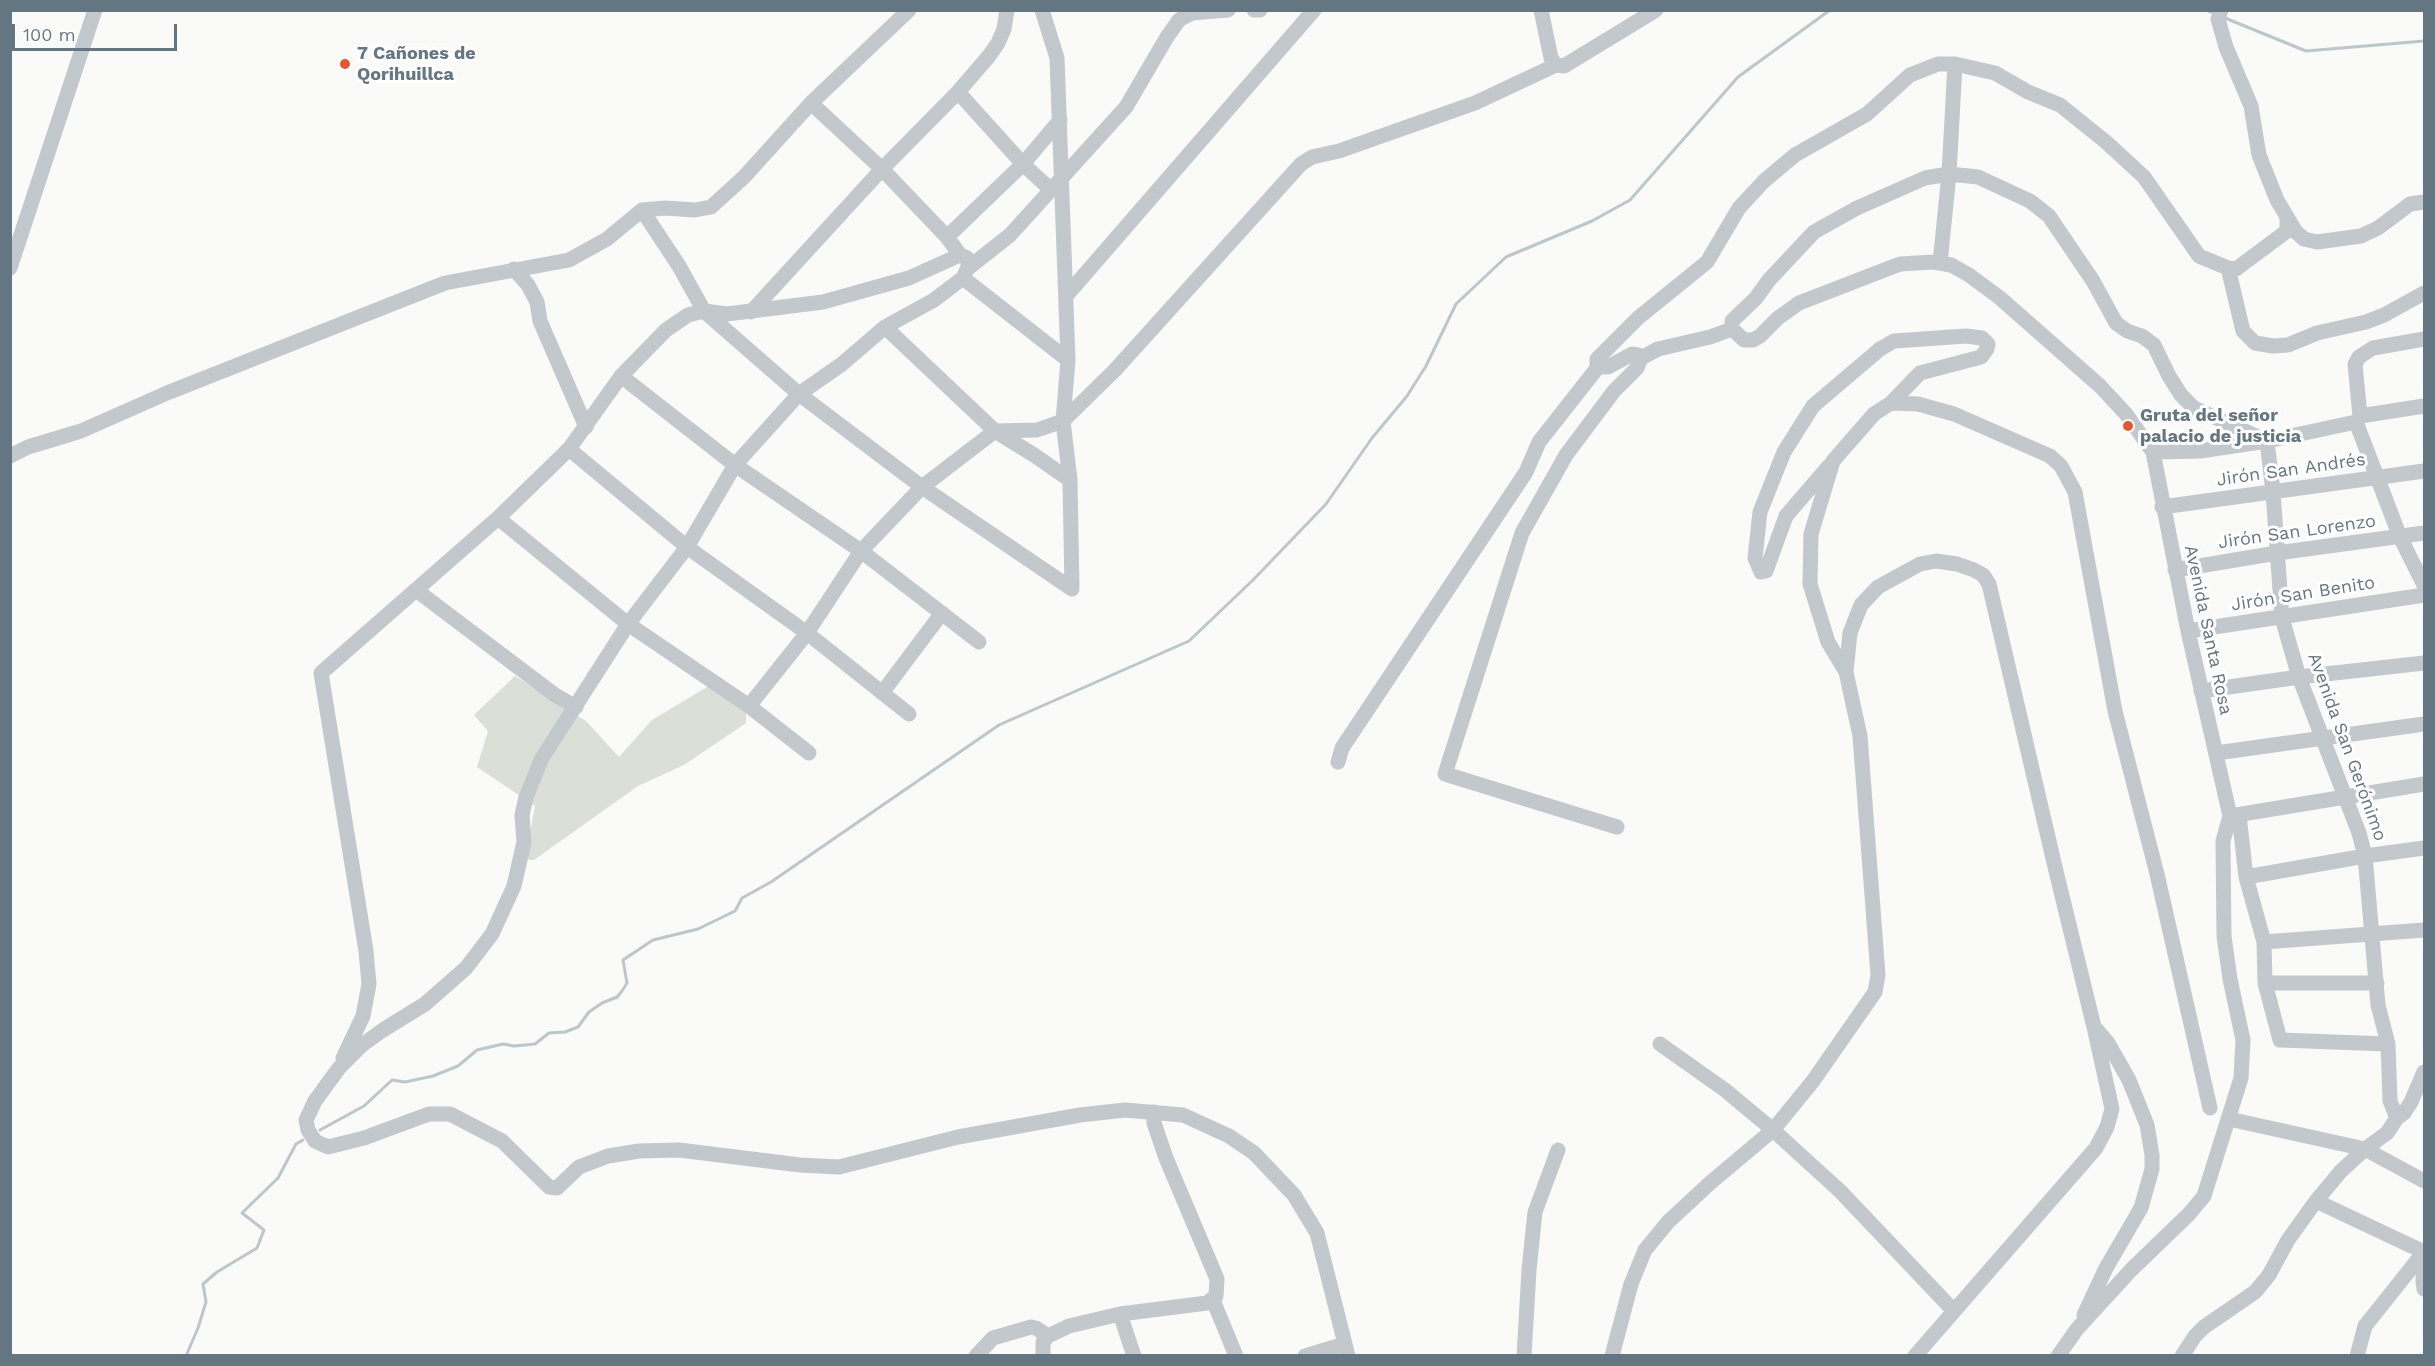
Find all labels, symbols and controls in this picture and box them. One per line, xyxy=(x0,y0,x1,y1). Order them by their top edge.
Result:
scale bar xyxy=(15,12,180,50)
text: 100 m xyxy=(23,24,76,45)
place label: 7 Cañones de Qorihuillca xyxy=(357,43,476,86)
marker: 7 Cañones de Qorihuillca xyxy=(338,57,352,71)
place label: Gruta del señor palacio de justicia xyxy=(2140,405,2301,448)
marker: Gruta del señor palacio de justicia xyxy=(2121,419,2135,433)
street label: Jirón San Andrés xyxy=(2215,449,2367,491)
street label: Jirón San Lorenzo xyxy=(2217,510,2377,554)
street label: Avenida Santa Rosa xyxy=(2179,543,2237,717)
street label: Jirón San Benito xyxy=(2230,572,2376,616)
street label: Avenida San Gerónimo xyxy=(2303,650,2391,844)

